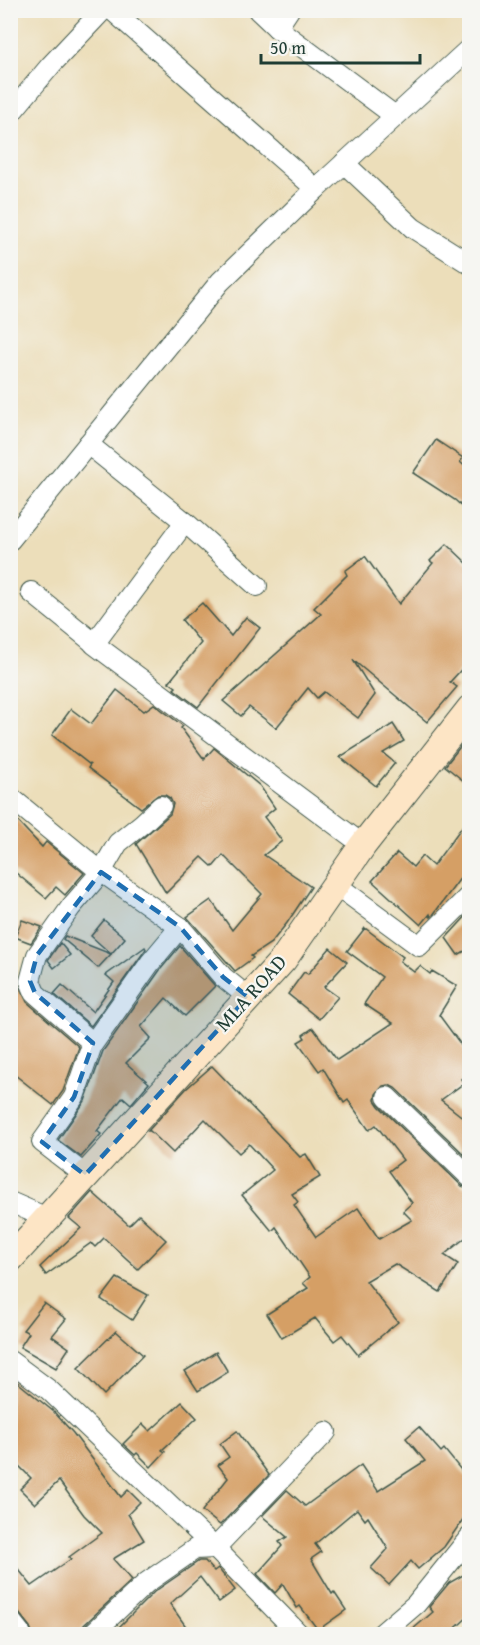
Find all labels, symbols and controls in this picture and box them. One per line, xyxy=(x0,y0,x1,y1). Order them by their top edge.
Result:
scale bar xyxy=(261,27,420,65)
text: 50 m xyxy=(270,34,306,61)
street label: MLA ROAD xyxy=(207,947,294,1038)

